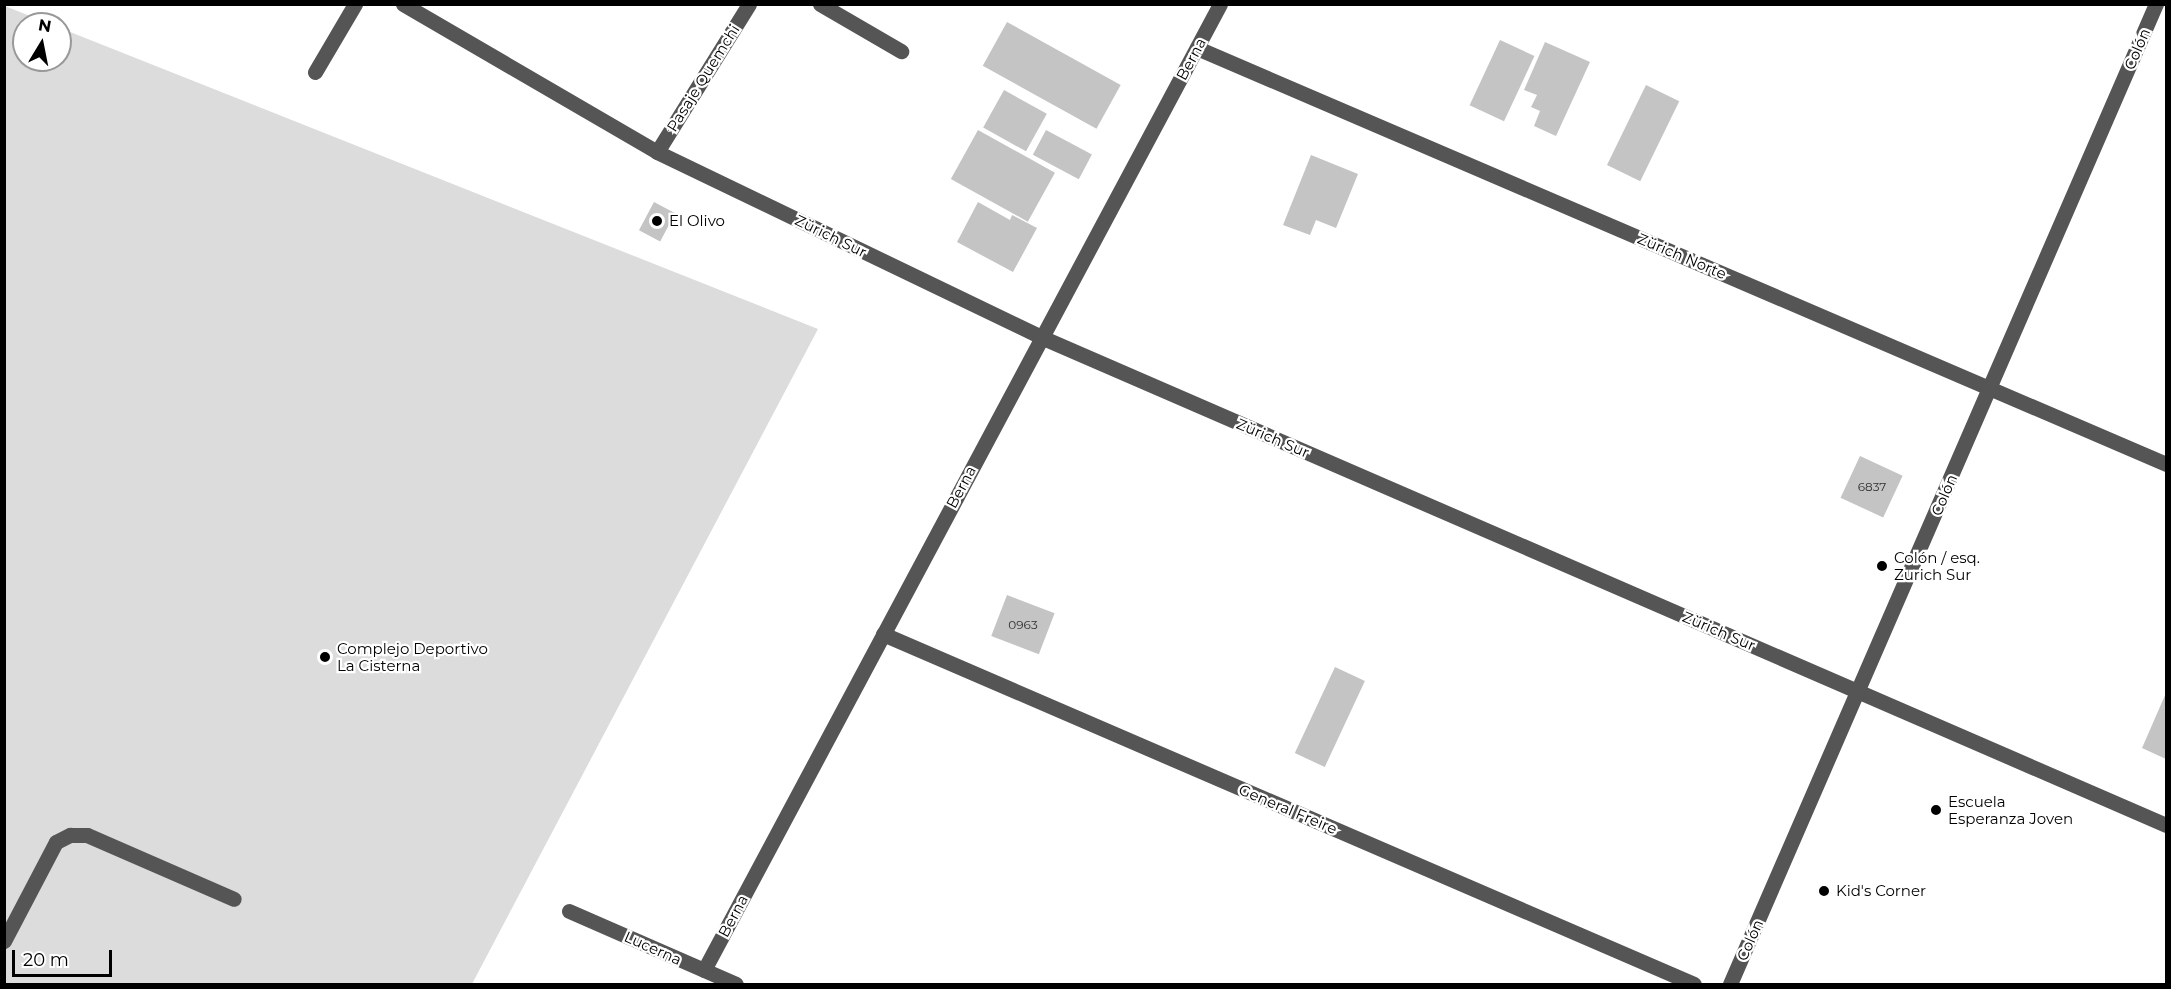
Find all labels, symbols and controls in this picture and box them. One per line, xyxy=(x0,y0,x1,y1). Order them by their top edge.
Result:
north arrow xyxy=(12,12,72,72)
text: N xyxy=(37,15,53,36)
street label: Pasaje Quemchi xyxy=(663,21,743,135)
street label: Colón xyxy=(2120,26,2154,72)
street label: Berna xyxy=(1172,35,1210,83)
street label: Zürich Sur xyxy=(792,211,870,261)
place label: El Olivo xyxy=(669,212,725,230)
marker: El Olivo xyxy=(650,214,664,228)
street label: Zürich Norte xyxy=(1635,229,1729,283)
street label: Zürich Sur xyxy=(1234,415,1312,461)
street label: Berna xyxy=(942,463,980,511)
street label: Colón xyxy=(1927,472,1961,518)
house number: 6837 xyxy=(1858,480,1886,494)
place label: Colón / esq. Zurich Sur xyxy=(1894,548,1980,583)
marker: Colón / esq. Zurich Sur xyxy=(1875,559,1889,573)
street label: Zürich Sur xyxy=(1680,608,1758,654)
house number: 0963 xyxy=(1008,618,1038,632)
place label: Complejo Deportivo La Cisterna xyxy=(337,639,488,674)
marker: Complejo Deportivo La Cisterna xyxy=(318,650,332,664)
street label: General Freire xyxy=(1236,780,1340,838)
place label: Escuela Esperanza Joven xyxy=(1948,792,2073,827)
marker: Escuela Esperanza Joven xyxy=(1929,803,1943,817)
place label: Kid's Corner xyxy=(1836,882,1926,900)
marker: Kid's Corner xyxy=(1817,884,1831,898)
street label: Berna xyxy=(714,892,752,940)
street label: Colón xyxy=(1733,917,1767,963)
street label: Lucerna xyxy=(621,927,685,969)
scale bar xyxy=(15,938,116,976)
text: 20 m xyxy=(23,949,69,971)

